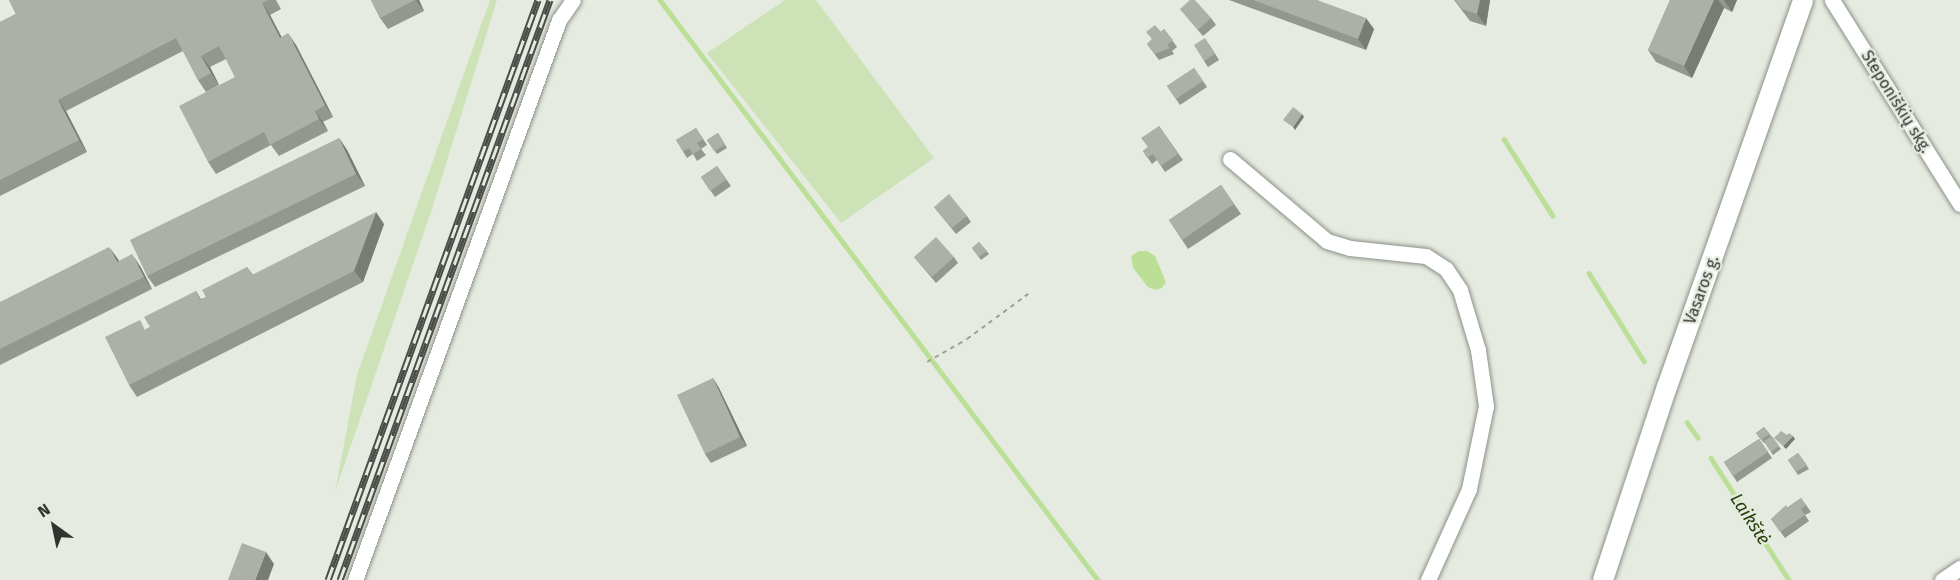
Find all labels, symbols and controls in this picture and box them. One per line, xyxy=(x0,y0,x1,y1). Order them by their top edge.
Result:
street label: Steponiškių skg. xyxy=(1857,47,1935,157)
street label: Vasaros g. xyxy=(1681,253,1723,327)
water label: Laikštė xyxy=(1725,489,1775,549)
north arrow xyxy=(24,496,84,556)
text: N xyxy=(34,500,54,521)

